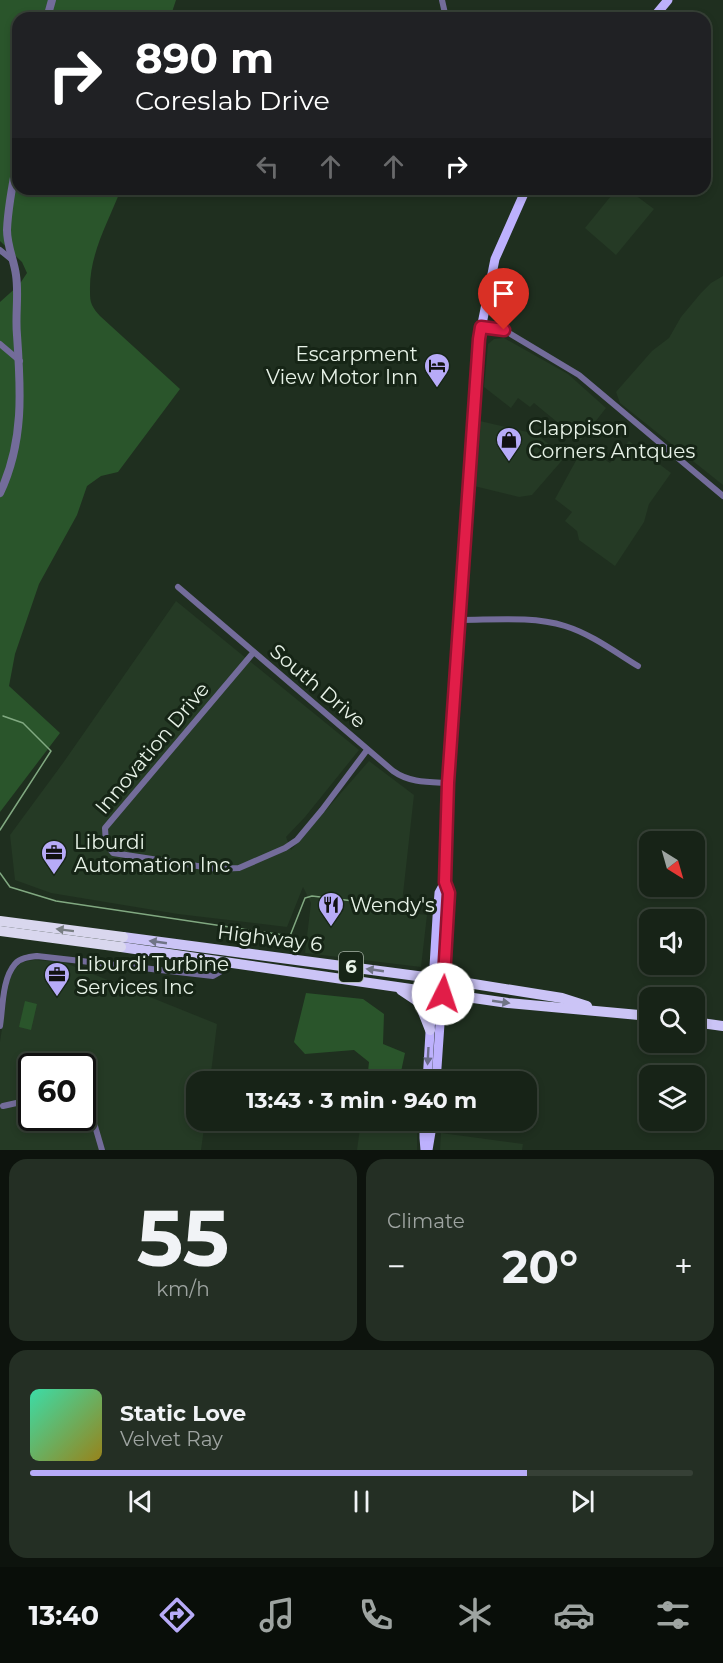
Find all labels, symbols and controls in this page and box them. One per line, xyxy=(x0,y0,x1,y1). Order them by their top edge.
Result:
text: 890 m xyxy=(135,32,274,84)
icon: right xyxy=(36,36,114,114)
text: Coreslab Drive xyxy=(135,84,330,117)
icon: left xyxy=(251,150,284,183)
icon: ahead xyxy=(314,150,347,183)
icon: ahead xyxy=(377,150,410,183)
icon: right xyxy=(440,150,473,183)
pin xyxy=(478,268,529,330)
icon: arrive xyxy=(487,277,520,310)
place label: Escarpment View Motor Inn xyxy=(266,342,418,389)
hotel icon: Escarpment View Motor Inn xyxy=(422,351,452,389)
place label: Clappison Corners Antques xyxy=(528,416,695,463)
shop icon: Clappison Corners Antques xyxy=(494,425,524,463)
street label: South Drive xyxy=(265,639,371,733)
street label: Innovation Drive xyxy=(90,677,214,819)
place label: Liburdi Automation Inc xyxy=(74,830,231,877)
north arrow xyxy=(639,831,705,897)
map controls xyxy=(639,831,705,1131)
office icon: Liburdi Automation Inc xyxy=(39,838,69,876)
restaurant icon: Wendy's xyxy=(316,890,346,928)
place label: Wendy's xyxy=(350,893,435,917)
button: sound xyxy=(639,909,705,975)
street label: Highway 6 xyxy=(216,920,324,956)
one-way arrow xyxy=(55,925,74,934)
one-way arrow xyxy=(148,937,167,946)
place label: Liburdi Turbine Services Inc xyxy=(76,952,229,999)
road number: 6 xyxy=(339,952,363,982)
office icon: Liburdi Turbine Services Inc xyxy=(42,960,72,998)
position arrow xyxy=(411,962,475,1026)
one-way arrow xyxy=(366,965,385,975)
button: search xyxy=(639,987,705,1053)
one-way arrow xyxy=(491,997,510,1007)
one-way arrow xyxy=(424,1047,433,1066)
speed limit sign: 60 xyxy=(18,1053,96,1131)
button: layers xyxy=(639,1065,705,1131)
text: 13:43 · 3 min · 940 m xyxy=(246,1087,477,1114)
text: 55 xyxy=(137,1190,229,1286)
text: Climate xyxy=(387,1209,465,1233)
text: 20° xyxy=(502,1239,578,1294)
text: − xyxy=(387,1246,406,1286)
text: + xyxy=(674,1246,693,1286)
text: km/h xyxy=(156,1277,210,1301)
text: Static Love xyxy=(120,1400,246,1427)
text: Velvet Ray xyxy=(120,1427,223,1451)
icon: previous xyxy=(124,1485,157,1518)
icon: pause xyxy=(345,1485,378,1518)
icon: next xyxy=(566,1485,599,1518)
icon: directions xyxy=(156,1594,198,1636)
icon: music xyxy=(256,1594,298,1636)
icon: phone xyxy=(355,1594,397,1636)
icon: climate xyxy=(454,1594,496,1636)
icon: car xyxy=(553,1594,595,1636)
icon: filters xyxy=(652,1594,694,1636)
text: 13:40 xyxy=(29,1599,99,1632)

